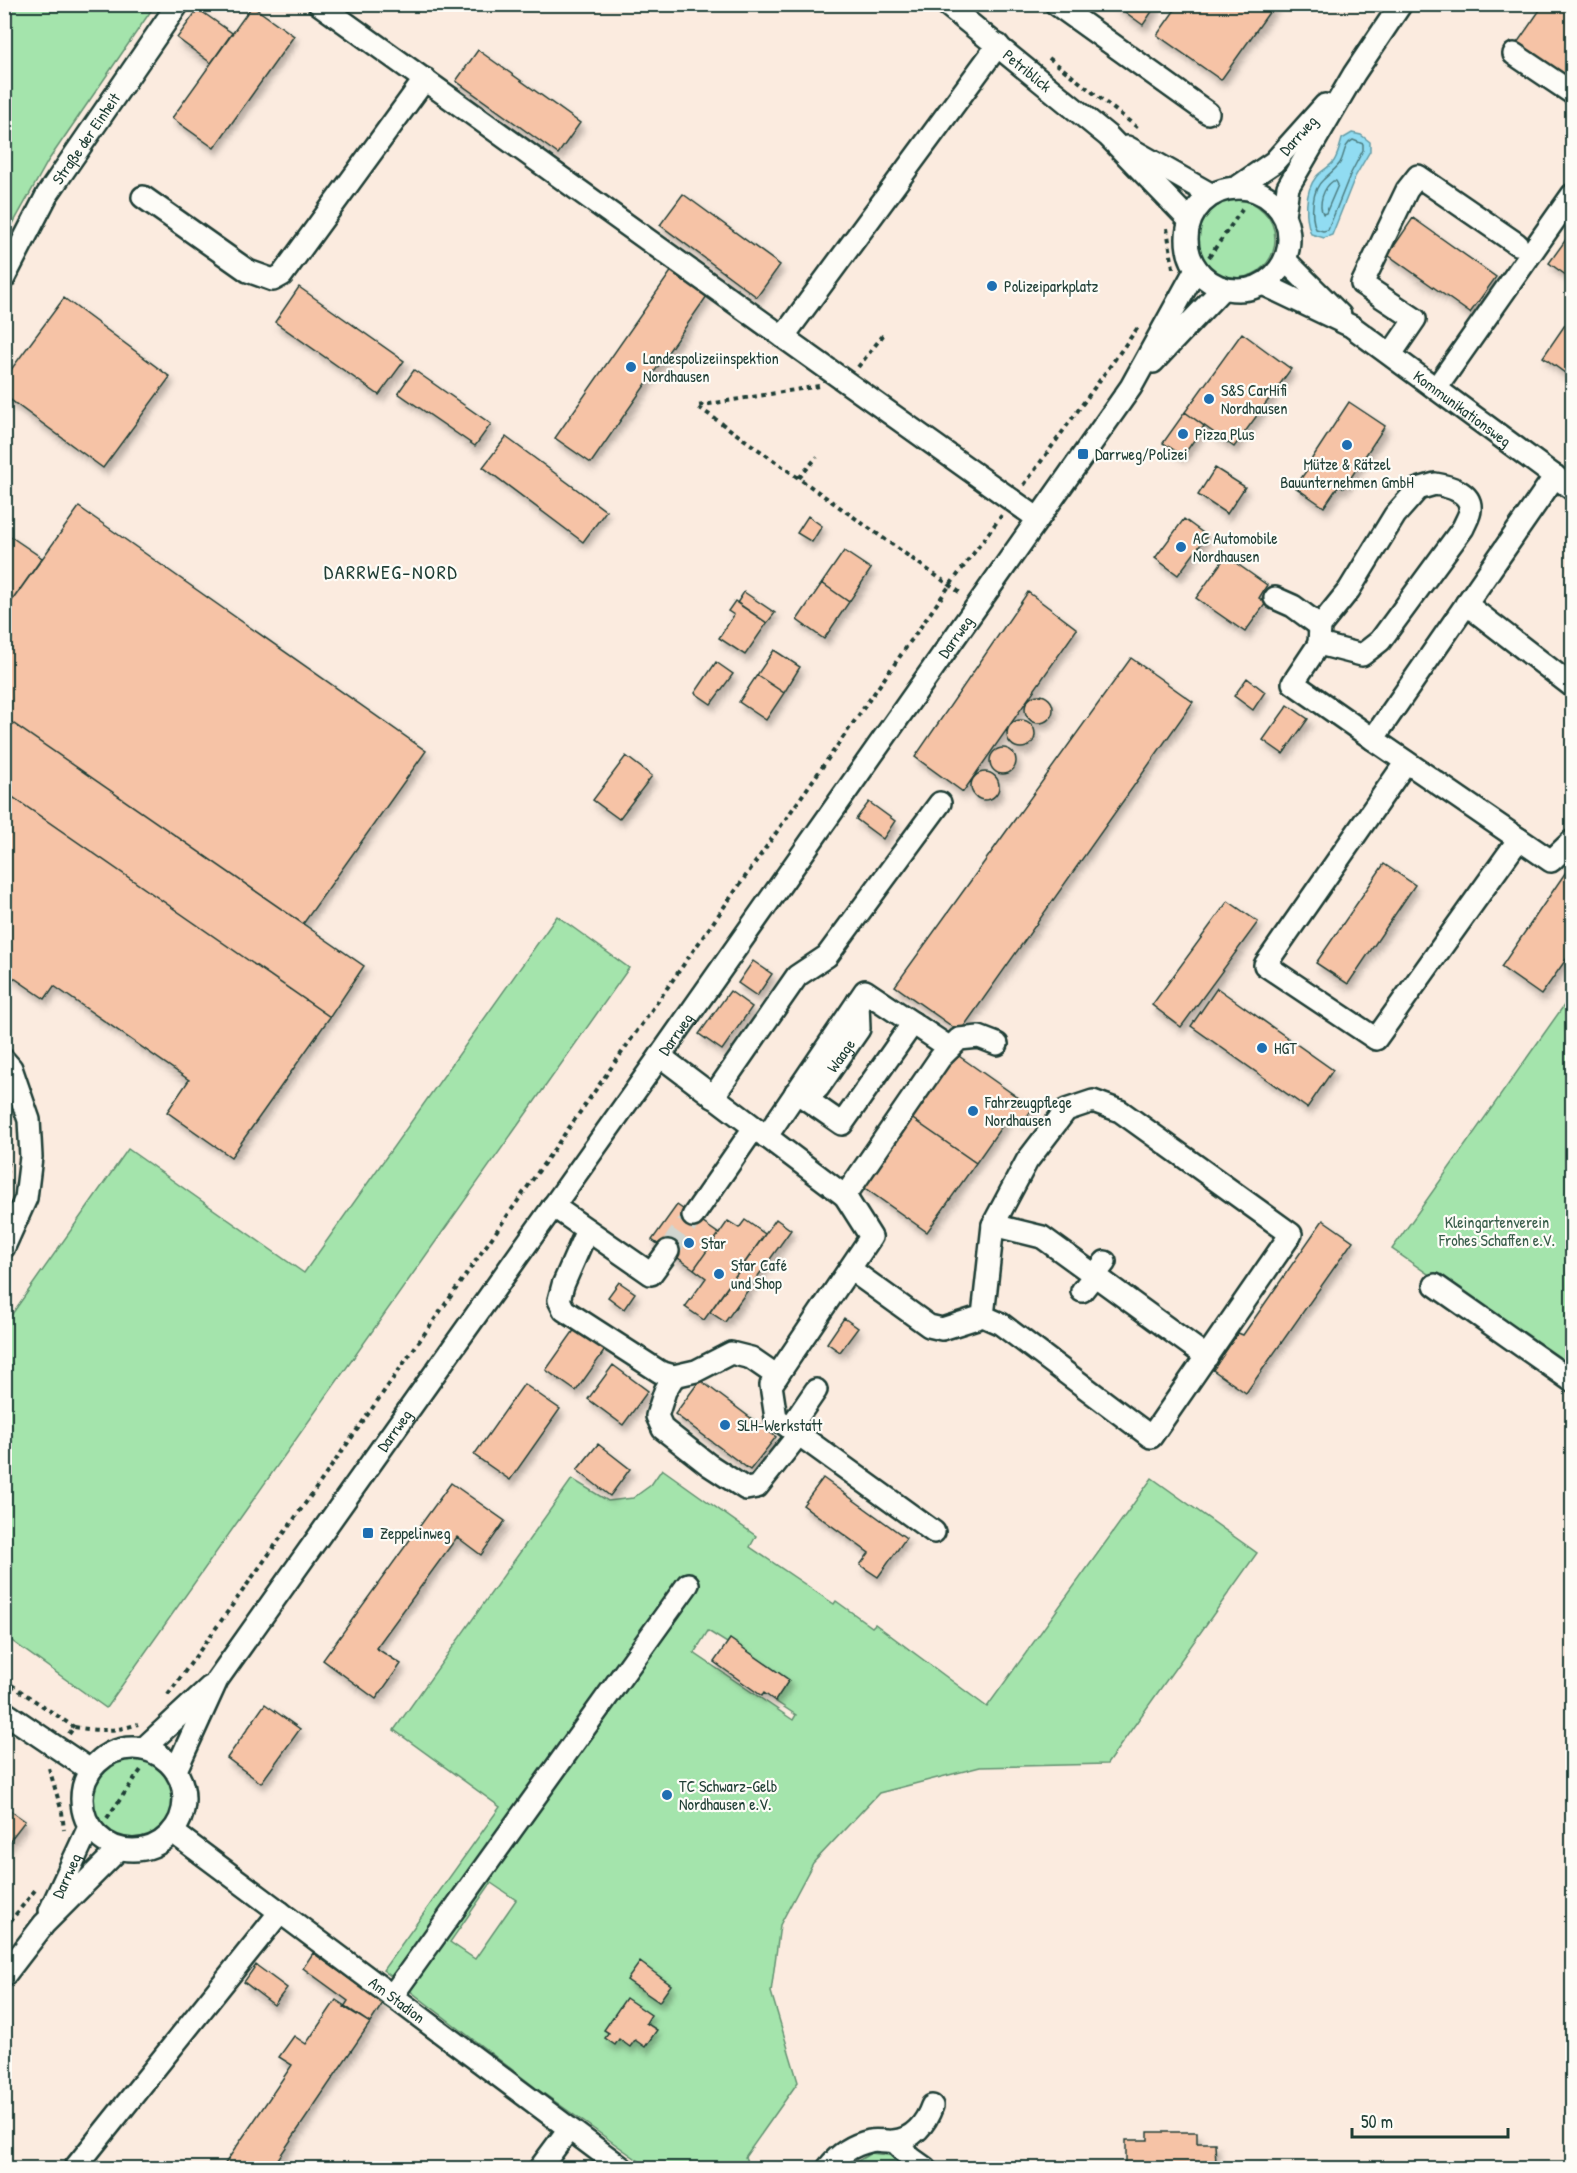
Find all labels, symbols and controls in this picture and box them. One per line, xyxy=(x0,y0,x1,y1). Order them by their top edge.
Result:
street label: Petriblick xyxy=(998,44,1057,97)
street label: Straße der Einheit xyxy=(47,88,125,189)
street label: Darrweg xyxy=(1274,110,1322,160)
place label: Polizeiparkplatz xyxy=(1004,275,1099,297)
marker: Polizeiparkplatz xyxy=(985,279,999,293)
place label: Landespolizeiinspektion Nordhausen xyxy=(643,347,779,387)
marker: Landespolizeiinspektion Nordhausen xyxy=(624,360,638,374)
street label: Kommunikationsweg xyxy=(1409,365,1516,452)
place label: S&S CarHifi Nordhausen xyxy=(1221,379,1288,419)
marker: S&S CarHifi Nordhausen xyxy=(1202,392,1216,406)
place label: Pizza Plus xyxy=(1195,423,1254,445)
marker: Pizza Plus xyxy=(1176,427,1190,441)
marker: Mütze & Rätzel Bauunternehmen GmbH xyxy=(1340,438,1354,452)
place label: Darrweg/Polizei xyxy=(1095,443,1188,465)
marker: Darrweg/Polizei xyxy=(1076,447,1090,461)
place label: Mütze & Rätzel Bauunternehmen GmbH xyxy=(1280,453,1414,493)
place label: AC Automobile Nordhausen xyxy=(1193,527,1278,567)
marker: AC Automobile Nordhausen xyxy=(1174,540,1188,554)
district label: DARRWEG-NORD xyxy=(324,558,458,585)
street label: Darrweg xyxy=(933,611,978,662)
street label: Darrweg xyxy=(653,1008,698,1060)
street label: Waage xyxy=(821,1034,860,1076)
place label: HGT xyxy=(1274,1037,1297,1059)
marker: HGT xyxy=(1255,1041,1269,1055)
place label: Fahrzeugpflege Nordhausen xyxy=(984,1091,1072,1131)
marker: Fahrzeugpflege Nordhausen xyxy=(966,1104,980,1118)
park label: Kleingartenverein Frohes Schaffen e.V. xyxy=(1438,1211,1555,1251)
place label: Star xyxy=(701,1232,726,1254)
marker: Star xyxy=(682,1236,696,1250)
place label: Star Café und Shop xyxy=(731,1254,788,1294)
marker: Star Café und Shop xyxy=(712,1267,726,1281)
street label: Darrweg xyxy=(372,1405,417,1456)
place label: SLH-Werkstatt xyxy=(737,1414,823,1436)
marker: SLH-Werkstatt xyxy=(718,1418,732,1432)
place label: Zeppelinweg xyxy=(380,1522,451,1544)
marker: Zeppelinweg xyxy=(361,1526,375,1540)
place label: TC Schwarz-Gelb Nordhausen e.V. xyxy=(679,1775,777,1815)
marker: TC Schwarz-Gelb Nordhausen e.V. xyxy=(660,1788,674,1802)
street label: Darrweg xyxy=(47,1850,86,1902)
street label: Am Stadion xyxy=(365,1971,430,2028)
scale bar xyxy=(1352,2101,1508,2139)
text: 50 m xyxy=(1361,2109,1393,2134)

